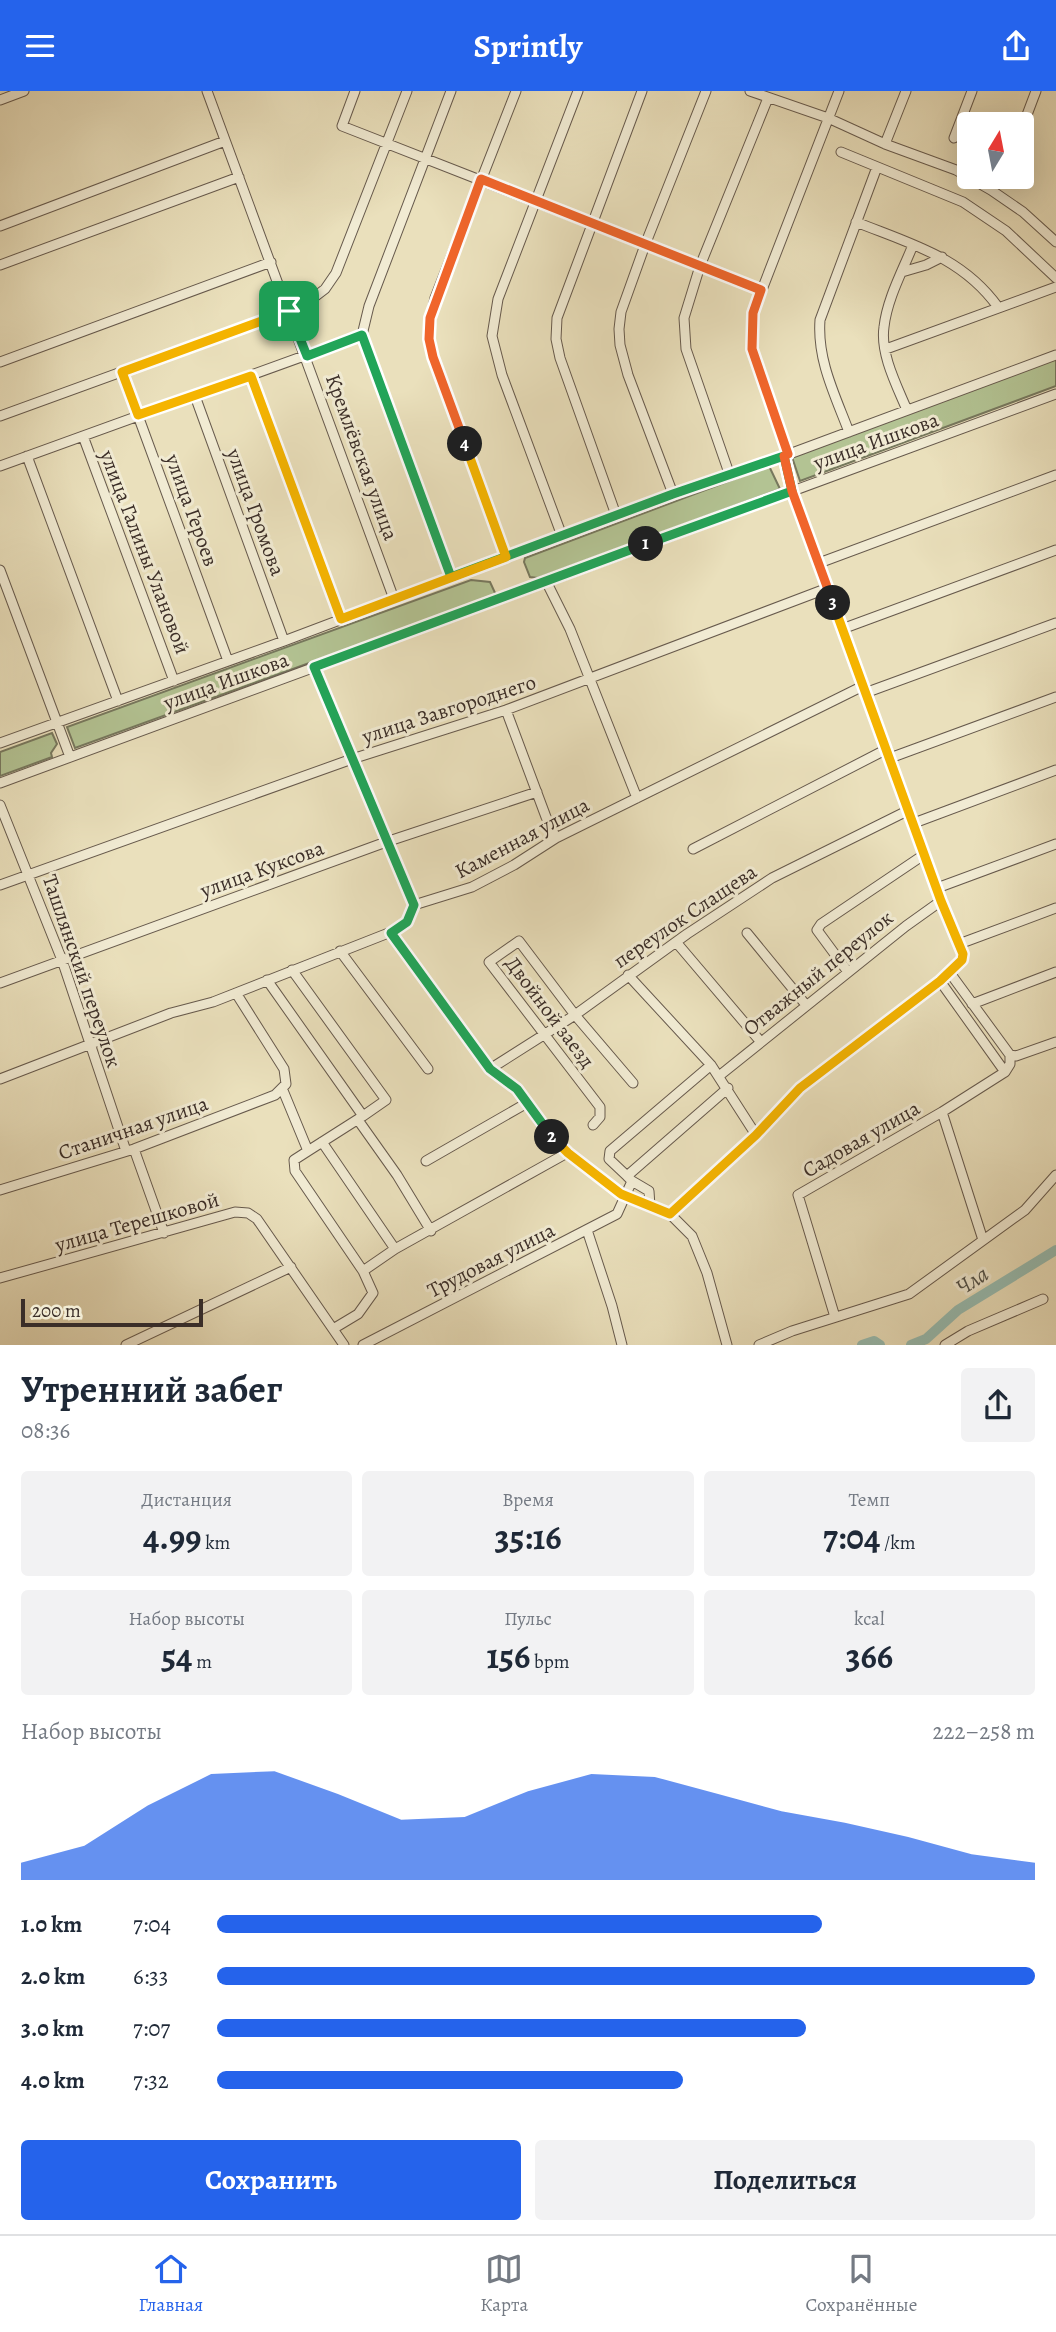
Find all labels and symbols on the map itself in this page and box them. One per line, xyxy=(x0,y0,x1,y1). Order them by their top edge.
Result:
north arrow xyxy=(957,112,1034,189)
pin xyxy=(259,281,319,341)
street label: Кремлёвская улица xyxy=(319,370,405,544)
street label: улица Ишкова xyxy=(809,405,943,477)
pin: 4 xyxy=(448,427,482,461)
street label: улица Громова xyxy=(220,444,292,580)
street label: улица Галины Улановой xyxy=(93,445,197,658)
street label: улица Героев xyxy=(158,449,225,570)
pin: 1 xyxy=(628,526,664,561)
pin: 3 xyxy=(816,585,850,621)
street label: улица Ишкова xyxy=(159,645,293,717)
street label: улица Завгороднего xyxy=(358,668,539,751)
street label: Каменная улица xyxy=(450,791,594,885)
street label: улица Куксова xyxy=(195,834,328,905)
street label: переулок Слащева xyxy=(608,857,763,974)
street label: Ташлянский переулок xyxy=(36,871,128,1071)
street label: Отважный переулок xyxy=(737,904,899,1042)
street label: Двойной заезд xyxy=(499,950,601,1074)
street label: Станичная улица xyxy=(54,1089,212,1167)
street label: Садовая улица xyxy=(797,1094,925,1184)
pin: 2 xyxy=(534,1119,570,1155)
street label: улица Терешковой xyxy=(51,1185,222,1259)
street label: Трудовая улица xyxy=(422,1216,560,1304)
water label: Чла xyxy=(950,1258,995,1302)
scale bar xyxy=(21,1296,203,1328)

